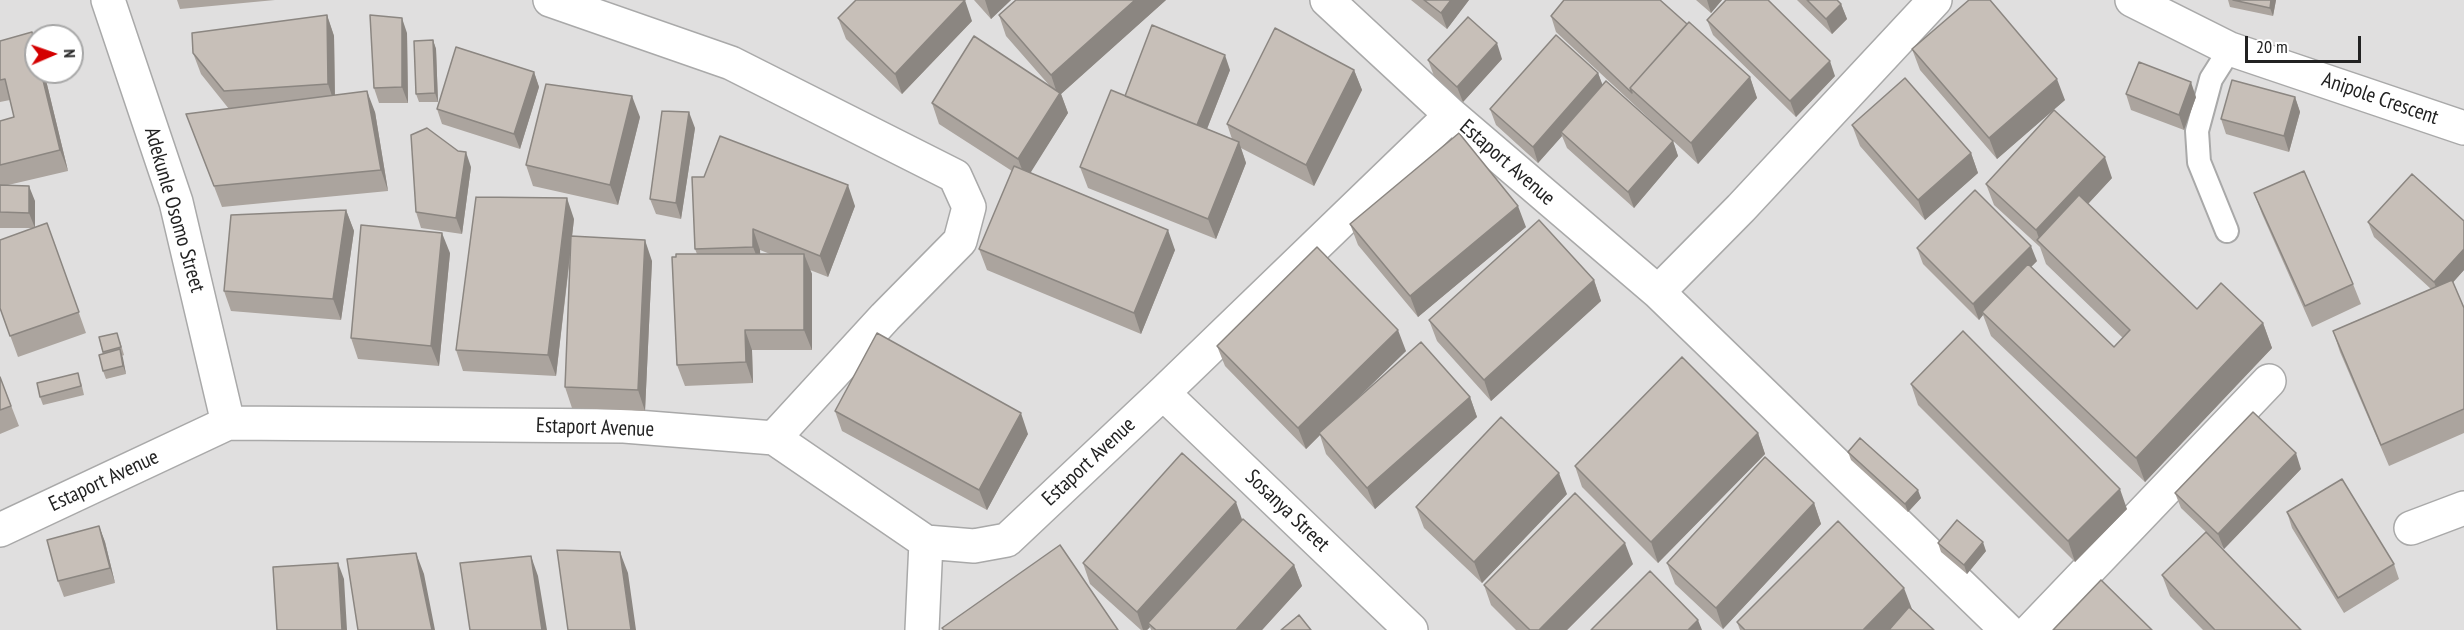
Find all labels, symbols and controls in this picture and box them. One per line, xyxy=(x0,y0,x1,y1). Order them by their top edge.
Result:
north arrow xyxy=(24,24,84,84)
scale bar xyxy=(2248,24,2364,62)
text: 20 m xyxy=(2256,35,2288,58)
text: N xyxy=(60,49,80,58)
street label: Anipole Crescent xyxy=(2318,67,2442,131)
street label: Estaport Avenue xyxy=(1454,115,1560,211)
street label: Adekunle Osomo Street xyxy=(138,125,210,295)
street label: Estaport Avenue xyxy=(536,413,654,443)
street label: Estaport Avenue xyxy=(1037,413,1141,511)
street label: Estaport Avenue xyxy=(45,445,163,517)
street label: Sosanya Street xyxy=(1240,465,1334,557)

